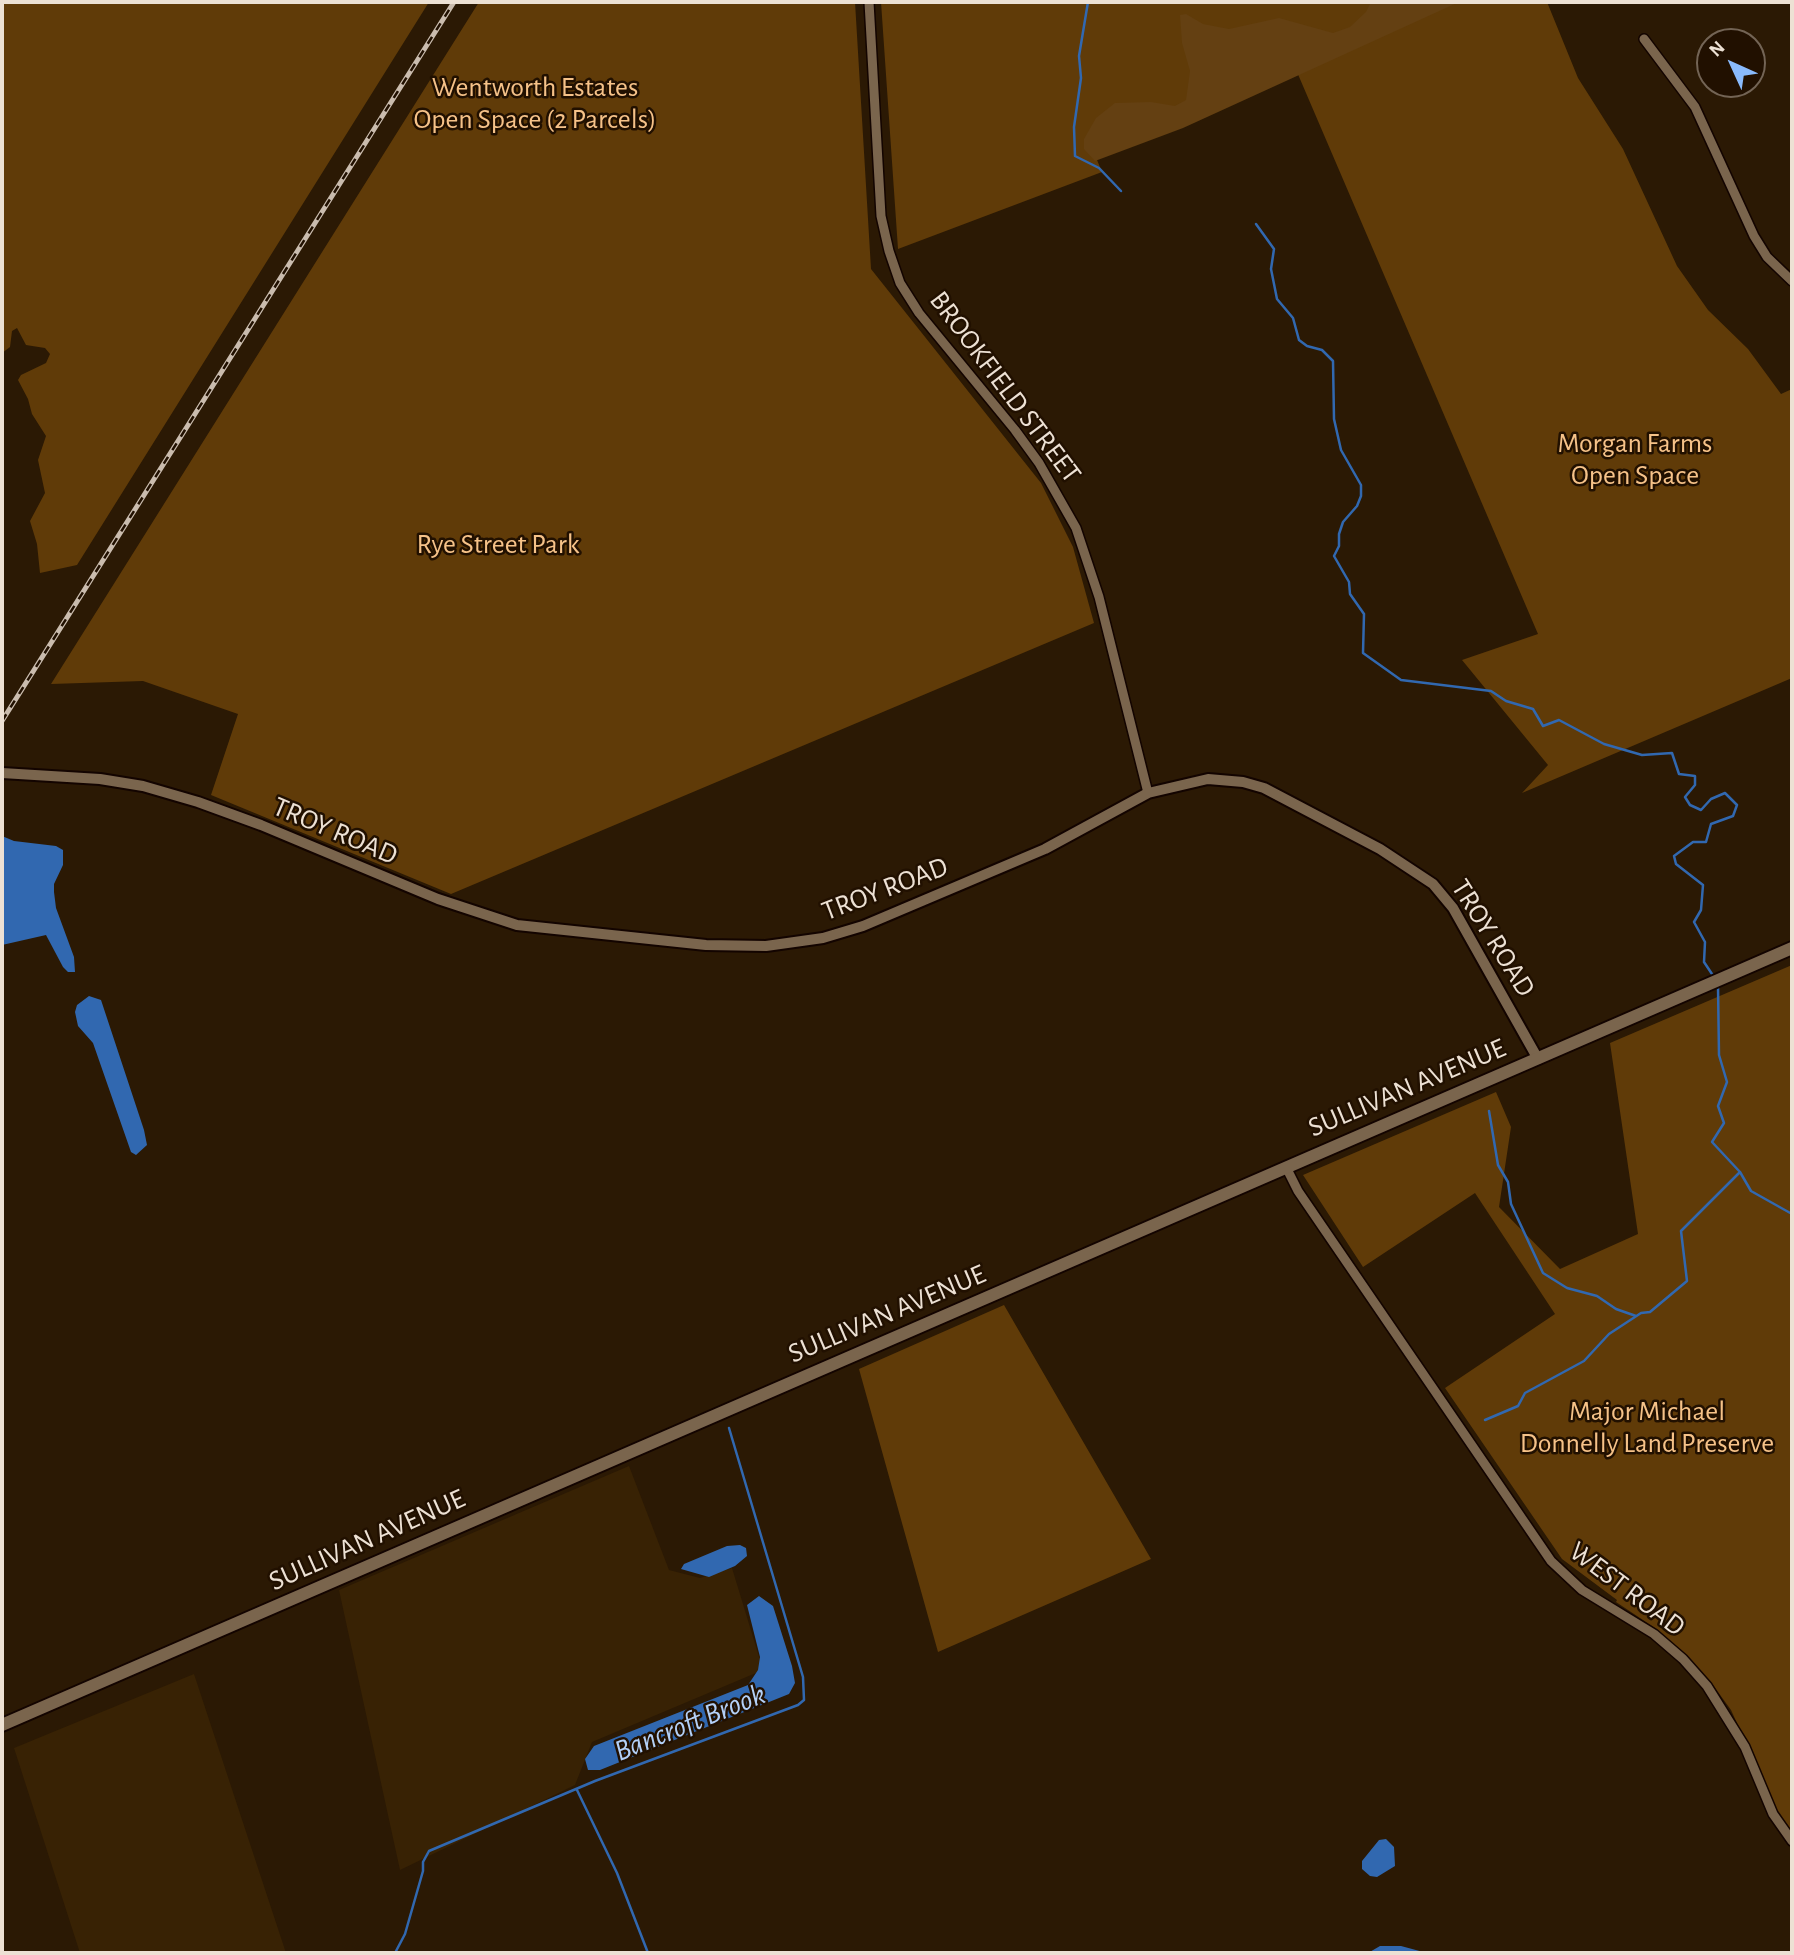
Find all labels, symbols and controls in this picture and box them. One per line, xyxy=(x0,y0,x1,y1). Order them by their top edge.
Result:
north arrow xyxy=(1696,28,1766,98)
text: N xyxy=(1706,38,1729,61)
park label: Wentworth Estates Open Space (2 Parcels) xyxy=(413,71,657,137)
street label: BROOKFIELD STREET xyxy=(922,284,1088,490)
park label: Morgan Farms Open Space xyxy=(1558,427,1712,493)
park label: Rye Street Park xyxy=(417,528,579,562)
street label: TROY ROAD xyxy=(268,790,402,872)
street label: TROY ROAD xyxy=(817,850,953,928)
street label: TROY ROAD xyxy=(1444,873,1542,1003)
street label: SULLIVAN AVENUE xyxy=(1303,1031,1511,1145)
street label: SULLIVAN AVENUE xyxy=(783,1257,991,1371)
park label: Major Michael Donnelly Land Preserve xyxy=(1520,1395,1774,1461)
street label: SULLIVAN AVENUE xyxy=(264,1482,470,1598)
street label: WEST ROAD xyxy=(1562,1535,1692,1643)
water label: Bancroft Brook xyxy=(609,1676,771,1770)

